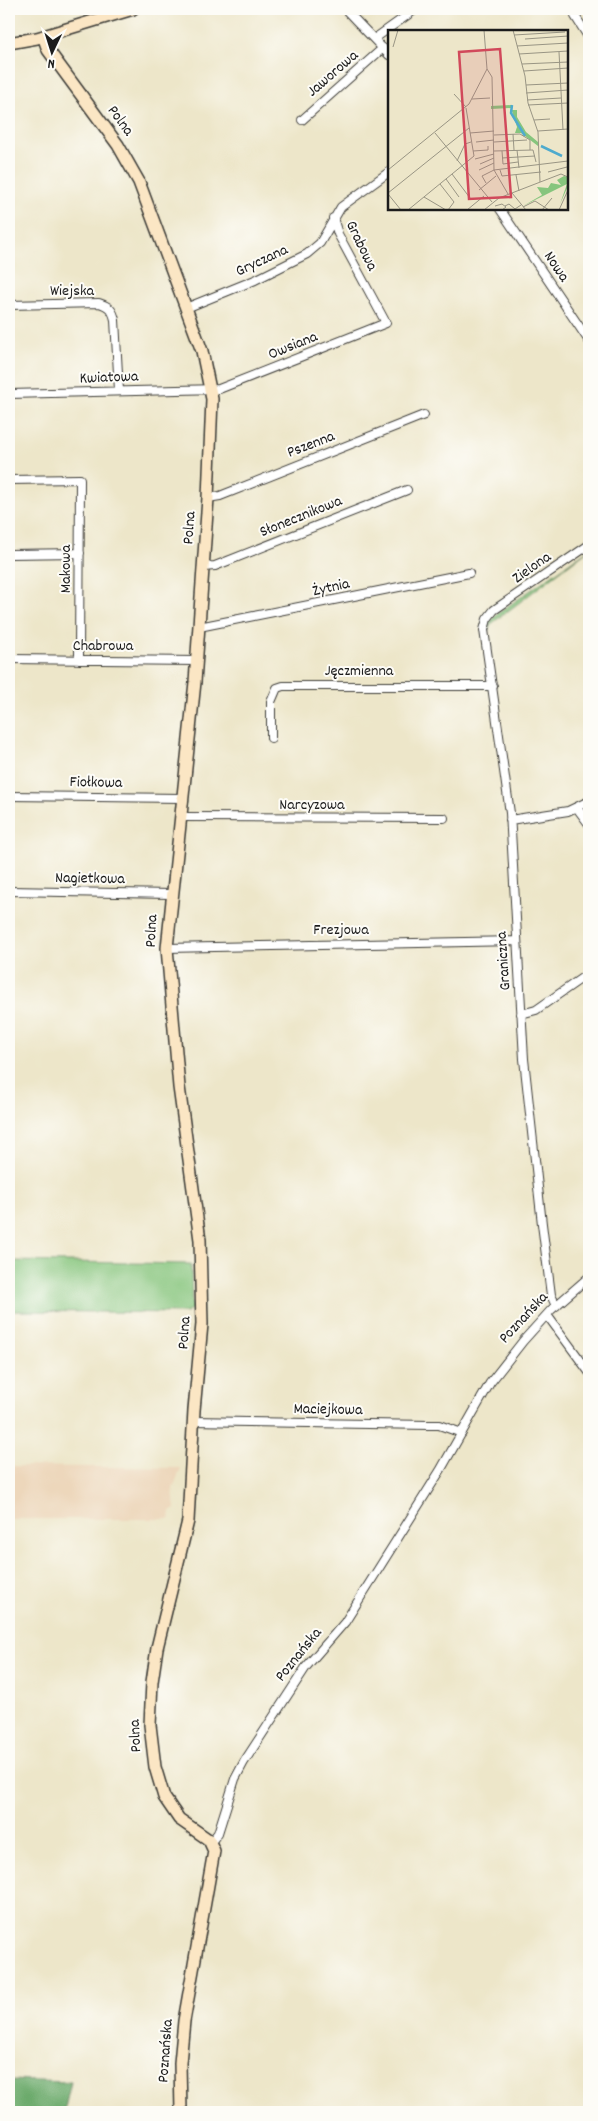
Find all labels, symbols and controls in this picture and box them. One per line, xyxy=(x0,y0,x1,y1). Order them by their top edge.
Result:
north arrow xyxy=(28,28,78,78)
inset map xyxy=(388,30,568,210)
street label: Jaworowa xyxy=(302,45,364,103)
text: N xyxy=(47,53,55,73)
street label: Polna xyxy=(101,101,139,142)
street label: Grabowa xyxy=(339,217,383,275)
street label: Gryczana xyxy=(232,239,292,283)
street label: Nowa xyxy=(537,247,575,287)
street label: Wiejska xyxy=(50,280,95,303)
street label: Owsiana xyxy=(265,325,322,366)
street label: Kwiatowa xyxy=(79,365,139,391)
street label: Pszenna xyxy=(284,425,339,465)
street label: Słonecznikowa xyxy=(256,490,346,544)
street label: Polna xyxy=(177,510,203,545)
street label: Makowa xyxy=(55,544,78,593)
street label: Zielona xyxy=(508,546,557,590)
street label: Żytnia xyxy=(310,572,352,603)
street label: Chabrowa xyxy=(73,635,134,658)
street label: Jęczmienna xyxy=(325,660,394,683)
street label: Fiołkowa xyxy=(69,771,123,795)
street label: Narcyzowa xyxy=(279,794,345,817)
street label: Nagietkowa xyxy=(55,867,126,891)
street label: Polna xyxy=(140,913,164,948)
street label: Frezjowa xyxy=(313,919,369,942)
street label: Graniczna xyxy=(490,930,518,991)
street label: Poznańska xyxy=(494,1287,554,1349)
street label: Polna xyxy=(172,1315,198,1350)
street label: Maciejkowa xyxy=(293,1398,363,1422)
street label: Poznańska xyxy=(270,1623,328,1687)
street label: Polna xyxy=(124,1718,148,1753)
street label: Poznańska xyxy=(152,2018,180,2084)

